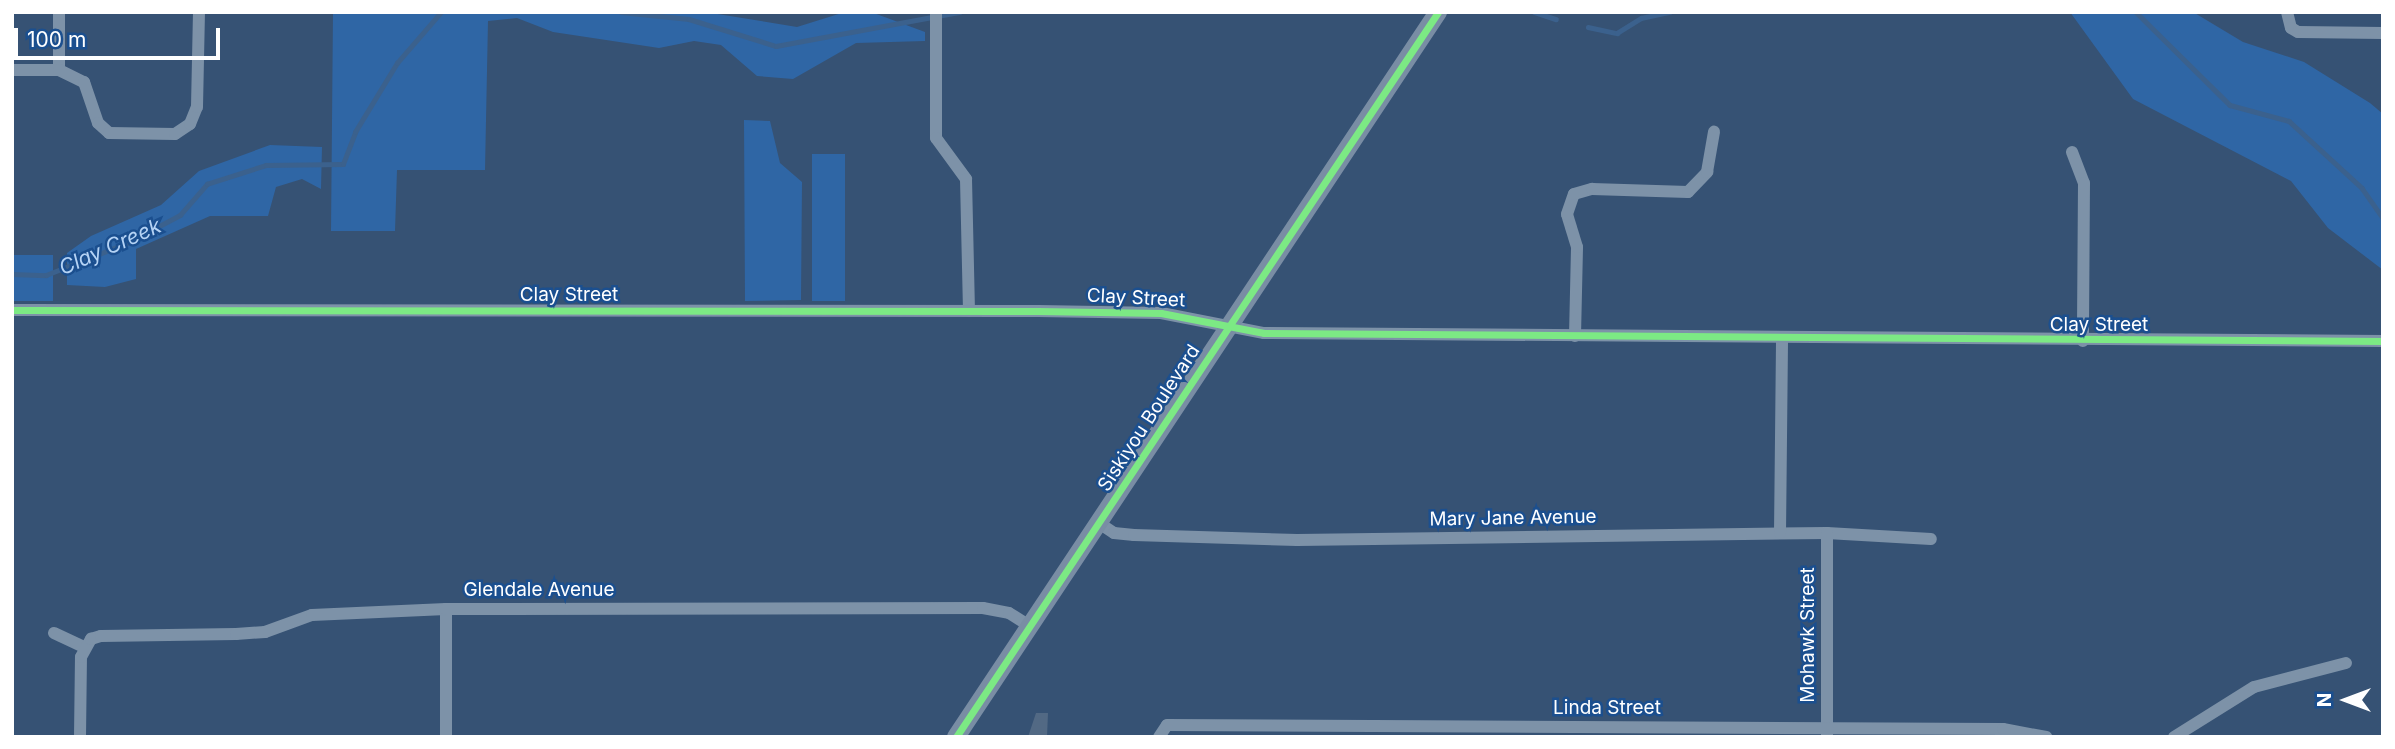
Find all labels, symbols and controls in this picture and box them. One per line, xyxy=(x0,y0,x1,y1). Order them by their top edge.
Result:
scale bar xyxy=(18,14,224,58)
text: 100 m xyxy=(27,27,86,52)
water label: Clay Creek xyxy=(55,213,165,281)
street label: Clay Street xyxy=(520,284,618,306)
street label: Clay Street xyxy=(1086,284,1186,312)
street label: Clay Street xyxy=(2050,314,2148,336)
street label: Siskiyou Boulevard xyxy=(1093,340,1205,496)
street label: Mary Jane Avenue xyxy=(1429,505,1597,531)
street label: Mohawk Street xyxy=(1797,567,1819,703)
street label: Glendale Avenue xyxy=(463,579,615,601)
north arrow xyxy=(2311,665,2381,735)
text: N xyxy=(2313,693,2336,707)
street label: Linda Street xyxy=(1553,697,1661,719)

